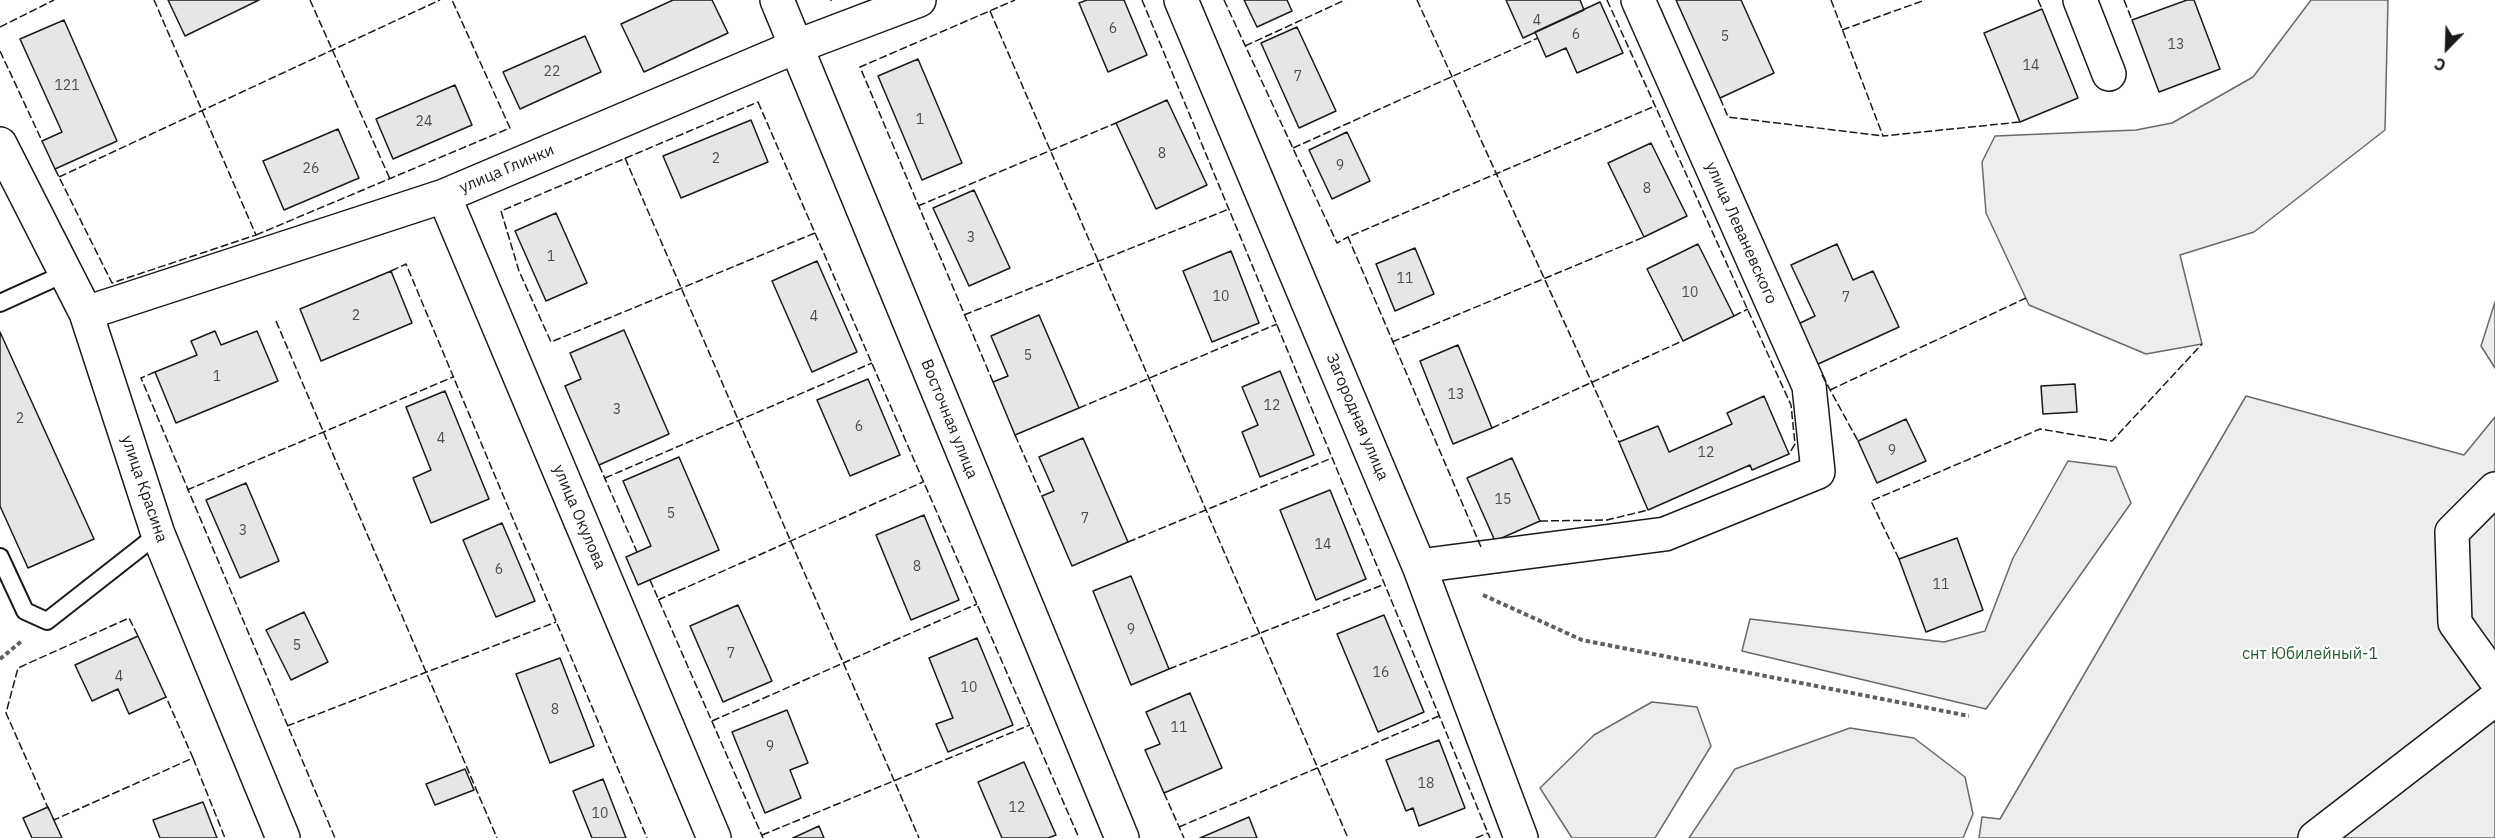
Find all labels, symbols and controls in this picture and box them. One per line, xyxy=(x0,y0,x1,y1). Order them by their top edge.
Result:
house number: 4 xyxy=(1533,13,1541,29)
north arrow xyxy=(2417,18,2477,78)
house number: 6 xyxy=(1109,21,1117,37)
house number: 6 xyxy=(1572,27,1580,43)
house number: 5 xyxy=(1721,29,1729,45)
house number: 13 xyxy=(2168,37,2184,53)
text: С xyxy=(2431,53,2449,76)
house number: 14 xyxy=(2023,58,2039,74)
house number: 22 xyxy=(544,64,560,80)
house number: 7 xyxy=(1294,69,1302,85)
house number: 121 xyxy=(54,78,80,94)
house number: 1 xyxy=(916,112,924,128)
house number: 24 xyxy=(416,114,432,130)
street label: улица Глинки xyxy=(457,140,557,198)
house number: 8 xyxy=(1158,146,1166,162)
house number: 2 xyxy=(712,151,720,167)
house number: 9 xyxy=(1336,158,1344,174)
street label: улица Леваневского xyxy=(1701,159,1781,307)
house number: 26 xyxy=(303,161,319,177)
house number: 8 xyxy=(1643,181,1651,197)
house number: 3 xyxy=(967,230,975,246)
house number: 1 xyxy=(547,249,555,265)
house number: 11 xyxy=(1397,271,1413,287)
house number: 10 xyxy=(1682,285,1698,301)
house number: 10 xyxy=(1213,289,1229,305)
house number: 7 xyxy=(1842,290,1850,306)
house number: 2 xyxy=(352,308,360,324)
house number: 4 xyxy=(810,309,818,325)
house number: 5 xyxy=(1024,348,1032,364)
street label: Загородная улица xyxy=(1322,351,1392,483)
street label: Восточная улица xyxy=(916,357,982,481)
house number: 1 xyxy=(213,369,221,385)
house number: 13 xyxy=(1448,387,1464,403)
house number: 12 xyxy=(1264,398,1280,414)
house number: 3 xyxy=(613,402,621,418)
house number: 2 xyxy=(16,411,24,427)
house number: 6 xyxy=(855,419,863,435)
house number: 4 xyxy=(437,431,445,447)
street label: улица Красина xyxy=(117,433,171,545)
house number: 9 xyxy=(1888,443,1896,459)
house number: 12 xyxy=(1698,445,1714,461)
street label: улица Окулова xyxy=(548,462,610,572)
house number: 15 xyxy=(1495,492,1511,508)
house number: 5 xyxy=(667,506,675,522)
house number: 7 xyxy=(1081,511,1089,527)
house number: 3 xyxy=(239,523,247,539)
house number: 14 xyxy=(1315,537,1331,553)
house number: 8 xyxy=(913,559,921,575)
house number: 6 xyxy=(495,562,503,578)
house number: 11 xyxy=(1933,577,1949,593)
house number: 9 xyxy=(1127,622,1135,638)
house number: 5 xyxy=(293,638,301,654)
park label: снт Юбилейный-1 xyxy=(2242,644,2378,664)
house number: 7 xyxy=(727,646,735,662)
house number: 16 xyxy=(1373,665,1389,681)
house number: 4 xyxy=(115,669,123,685)
house number: 10 xyxy=(961,680,977,696)
house number: 8 xyxy=(551,702,559,718)
house number: 11 xyxy=(1171,720,1187,736)
house number: 9 xyxy=(766,739,774,755)
house number: 18 xyxy=(1418,776,1434,792)
house number: 12 xyxy=(1009,800,1025,816)
house number: 10 xyxy=(592,806,608,822)

